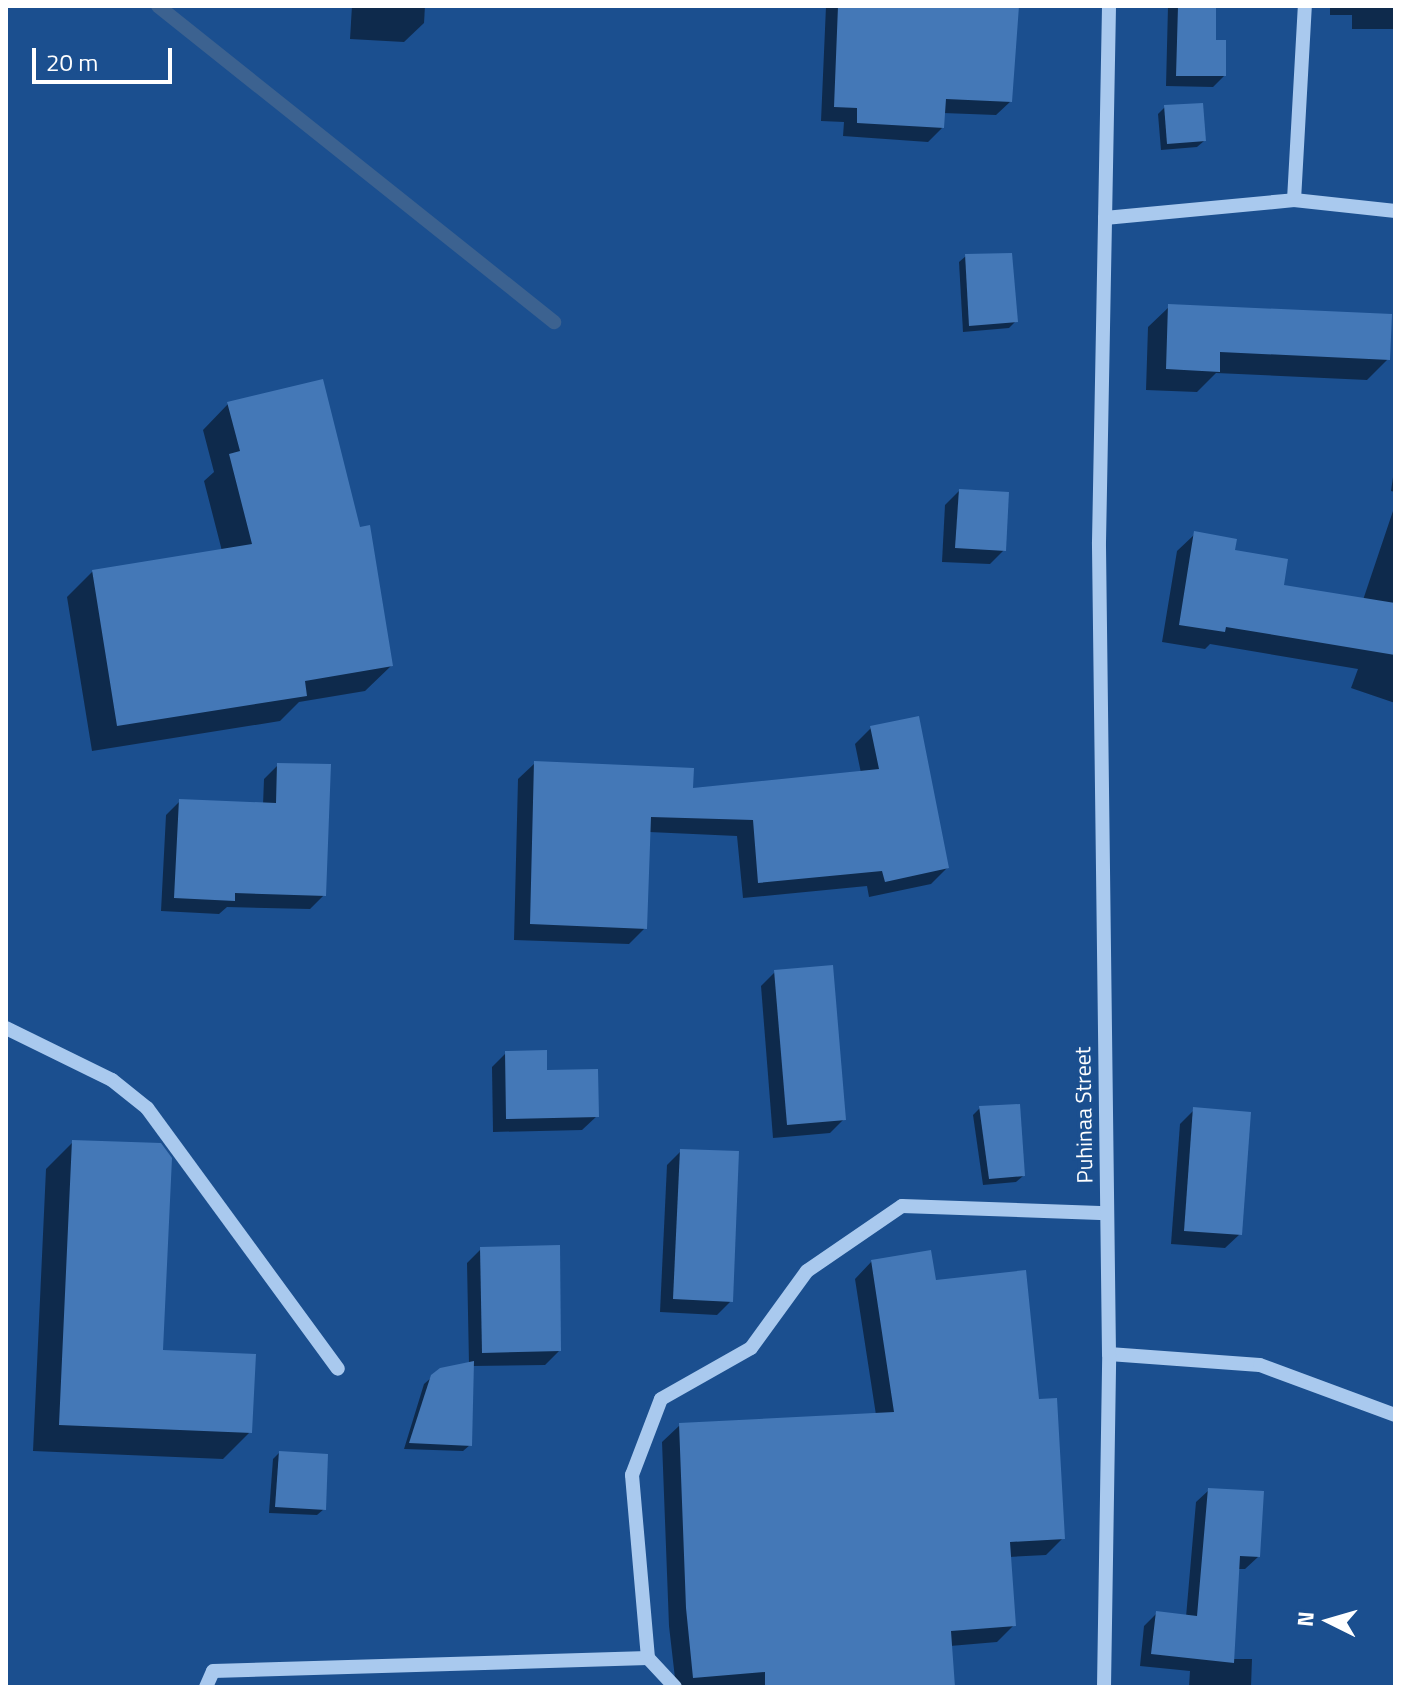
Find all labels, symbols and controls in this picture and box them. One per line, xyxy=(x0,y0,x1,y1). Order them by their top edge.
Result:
scale bar xyxy=(36,32,176,82)
text: 20 m xyxy=(46,44,98,80)
street label: Puhinaa Street xyxy=(1070,1046,1098,1184)
north arrow xyxy=(1289,1581,1369,1661)
text: N xyxy=(1287,1610,1323,1628)

